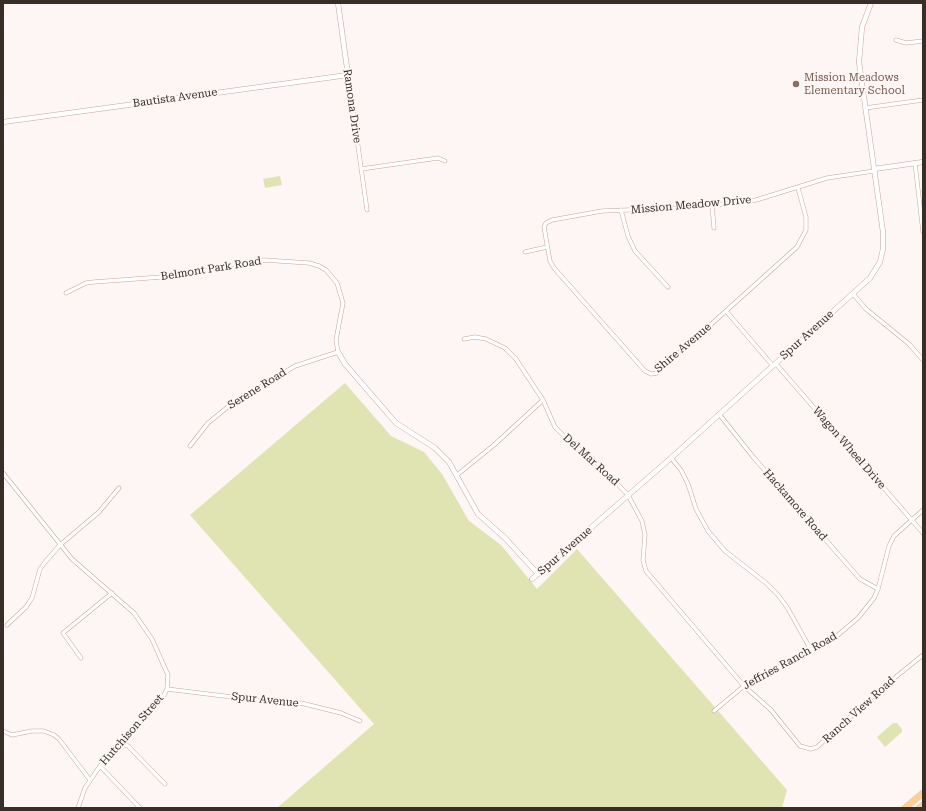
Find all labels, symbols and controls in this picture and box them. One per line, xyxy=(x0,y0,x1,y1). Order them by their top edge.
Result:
street label: Ramona Drive xyxy=(340,68,364,144)
place label: Mission Meadows Elementary School xyxy=(804,71,905,97)
marker: Mission Meadows Elementary School xyxy=(791,79,801,89)
street label: Bautista Avenue xyxy=(132,86,218,110)
street label: Mission Meadow Drive xyxy=(630,193,752,217)
street label: Belmont Park Road xyxy=(160,255,262,283)
street label: Spur Avenue xyxy=(777,307,837,363)
street label: Shire Avenue xyxy=(652,320,714,376)
street label: Serene Road xyxy=(225,366,289,412)
street label: Wagon Wheel Drive xyxy=(810,404,888,492)
street label: Del Mar Road xyxy=(560,431,622,489)
street label: Hackamore Road xyxy=(760,466,830,544)
street label: Spur Avenue xyxy=(535,524,595,578)
street label: Jeffries Ranch Road xyxy=(741,630,839,692)
street label: Ranch View Road xyxy=(820,674,898,746)
street label: Spur Avenue xyxy=(231,690,299,710)
street label: Hutchison Street xyxy=(97,692,167,768)

